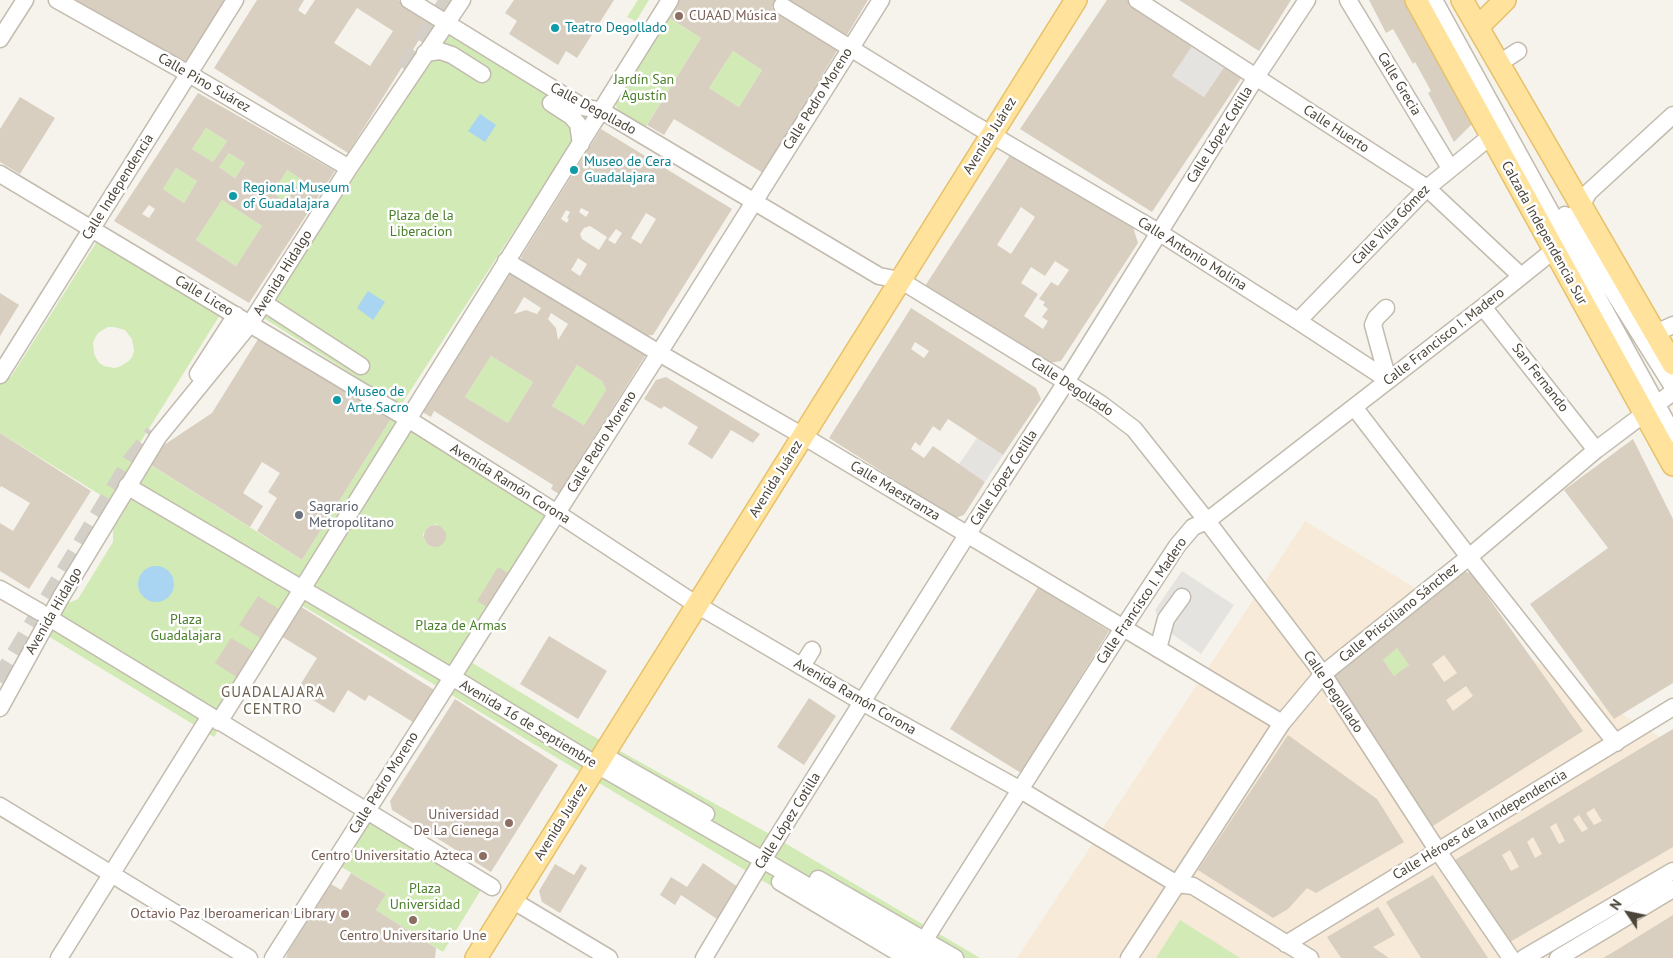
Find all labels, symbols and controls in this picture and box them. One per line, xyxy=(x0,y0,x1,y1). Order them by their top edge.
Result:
place label: CUAAD Música xyxy=(689,8,777,24)
marker: CUAAD Música xyxy=(673,10,685,22)
place label: Teatro Degollado xyxy=(565,20,667,36)
marker: Teatro Degollado xyxy=(549,22,561,34)
street label: Calle Pedro Moreno xyxy=(780,45,856,153)
street label: Calle Grecia xyxy=(1374,49,1424,119)
street label: Calle Pino Suárez xyxy=(155,50,253,116)
park label: Jardín San Agustín xyxy=(614,72,674,104)
street label: Calle Degollado xyxy=(547,79,639,139)
street label: Calle López Cotilla xyxy=(1184,84,1256,186)
street label: Avenida Juárez xyxy=(960,94,1020,178)
street label: Calle Huerto xyxy=(1300,102,1372,156)
street label: Calle Independencia xyxy=(79,131,157,243)
place label: Museo de Cera Guadalajara xyxy=(584,154,671,186)
street label: Calzada Independencia Sur xyxy=(1497,158,1591,308)
marker: Museo de Cera Guadalajara xyxy=(568,164,580,176)
place label: Regional Museum of Guadalajara xyxy=(243,180,349,212)
street label: Calle Villa Gómez xyxy=(1349,181,1433,269)
marker: Regional Museum of Guadalajara xyxy=(227,190,239,202)
park label: Plaza de la Liberacion xyxy=(388,208,454,240)
street label: Calle Antonio Molina xyxy=(1134,214,1250,294)
street label: Avenida Hidalgo xyxy=(250,227,316,319)
street label: Calle Liceo xyxy=(172,272,236,320)
street label: Calle Francisco I. Madero xyxy=(1380,284,1508,390)
street label: San Fernando xyxy=(1508,340,1572,416)
street label: Calle Degollado xyxy=(1028,354,1116,420)
place label: Museo de Arte Sacro xyxy=(347,384,409,417)
street label: Calle Pedro Moreno xyxy=(564,388,640,496)
marker: Museo de Arte Sacro xyxy=(331,394,343,406)
street label: Calle López Cotilla xyxy=(967,427,1041,529)
street label: Avenida Juárez xyxy=(746,437,806,521)
street label: Avenida Ramón Corona xyxy=(447,440,573,528)
street label: Calle Maestranza xyxy=(847,458,943,524)
place label: Sagrario Metropolitano xyxy=(309,499,394,532)
marker: Sagrario Metropolitano xyxy=(293,509,305,521)
street label: Calle Francisco I. Madero xyxy=(1093,534,1191,668)
street label: Calle Prisciliano Sánchez xyxy=(1336,560,1462,666)
street label: Avenida Hidalgo xyxy=(22,564,86,658)
park label: Plaza Guadalajara xyxy=(151,612,221,644)
park label: Plaza de Armas xyxy=(415,618,507,634)
street label: Calle Degollado xyxy=(1299,648,1367,736)
street label: Avenida Ramón Corona xyxy=(791,655,919,739)
street label: Avenida 16 de Septiembre xyxy=(456,676,600,772)
district label: GUADALAJARA CENTRO xyxy=(220,684,326,719)
street label: Calle Pedro Moreno xyxy=(346,729,422,837)
street label: Calle Héroes de la Independencia xyxy=(1390,766,1570,884)
street label: Calle López Cotilla xyxy=(752,770,824,872)
street label: Avenida Juárez xyxy=(531,780,591,864)
place label: Universidad De La Cienega xyxy=(413,807,499,840)
marker: Universidad De La Cienega xyxy=(503,817,515,829)
place label: Centro Universitatio Azteca xyxy=(311,848,473,864)
marker: Centro Universitatio Azteca xyxy=(477,850,489,862)
park label: Plaza Universidad xyxy=(390,881,460,914)
north arrow xyxy=(1603,888,1653,938)
text: N xyxy=(1606,896,1626,913)
place label: Octavio Paz Iberoamerican Library xyxy=(130,906,335,922)
marker: Octavio Paz Iberoamerican Library xyxy=(339,908,351,920)
marker: Centro Universitario Une xyxy=(407,914,419,926)
place label: Centro Universitario Une xyxy=(339,928,487,944)

